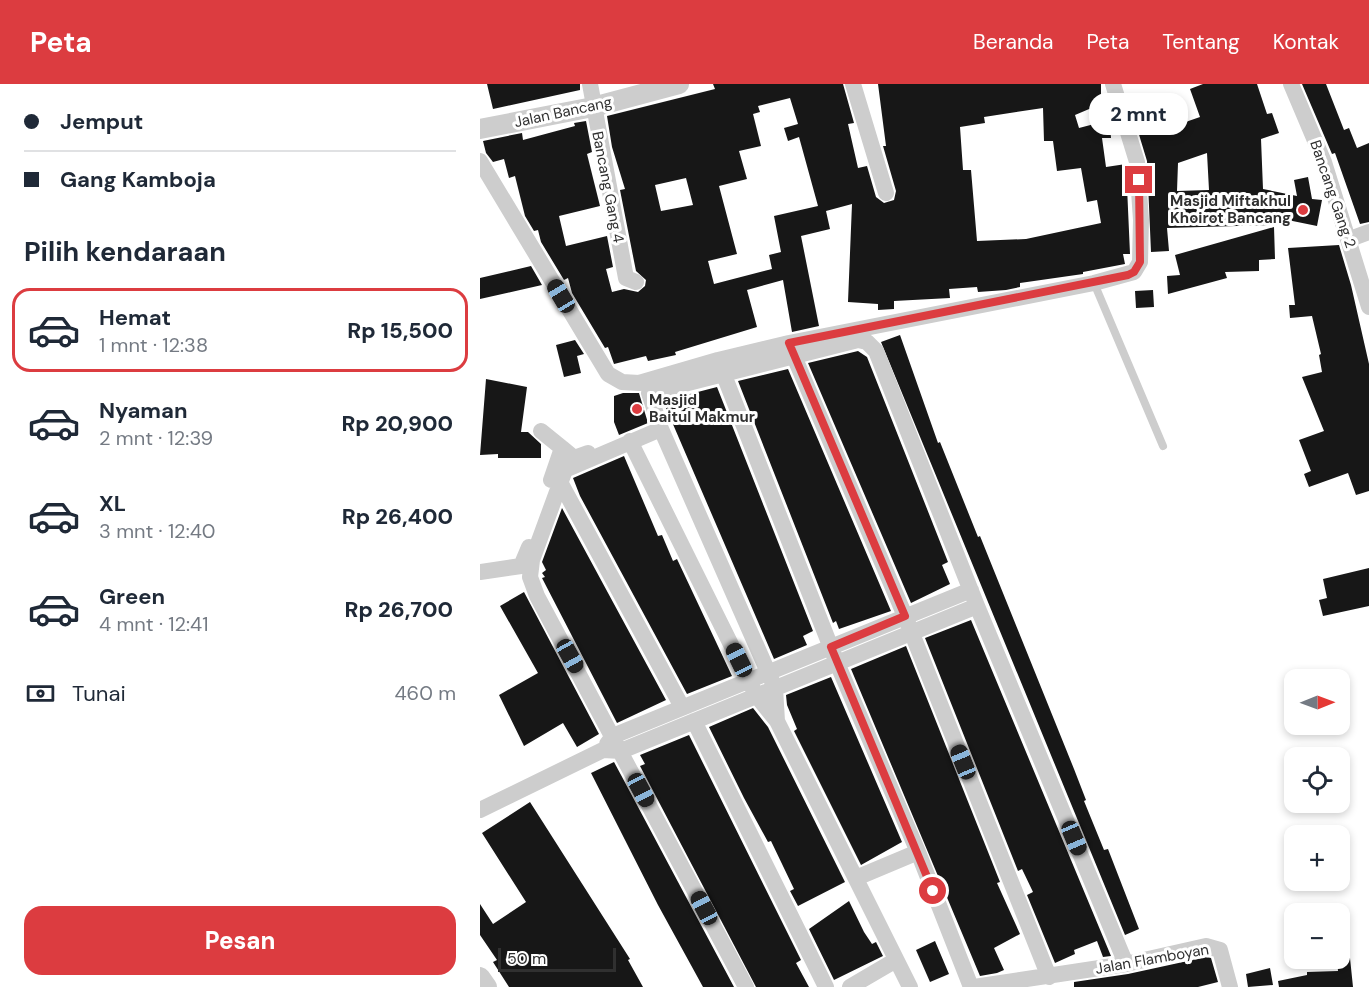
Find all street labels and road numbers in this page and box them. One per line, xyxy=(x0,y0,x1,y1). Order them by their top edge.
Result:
street label: Jalan Bancang xyxy=(512,92,614,132)
street label: Bancang Gang 4 xyxy=(587,130,629,244)
street label: Bancang Gang 2 xyxy=(1305,137,1361,251)
street label: Jalan Flamboyan xyxy=(1094,939,1210,979)

